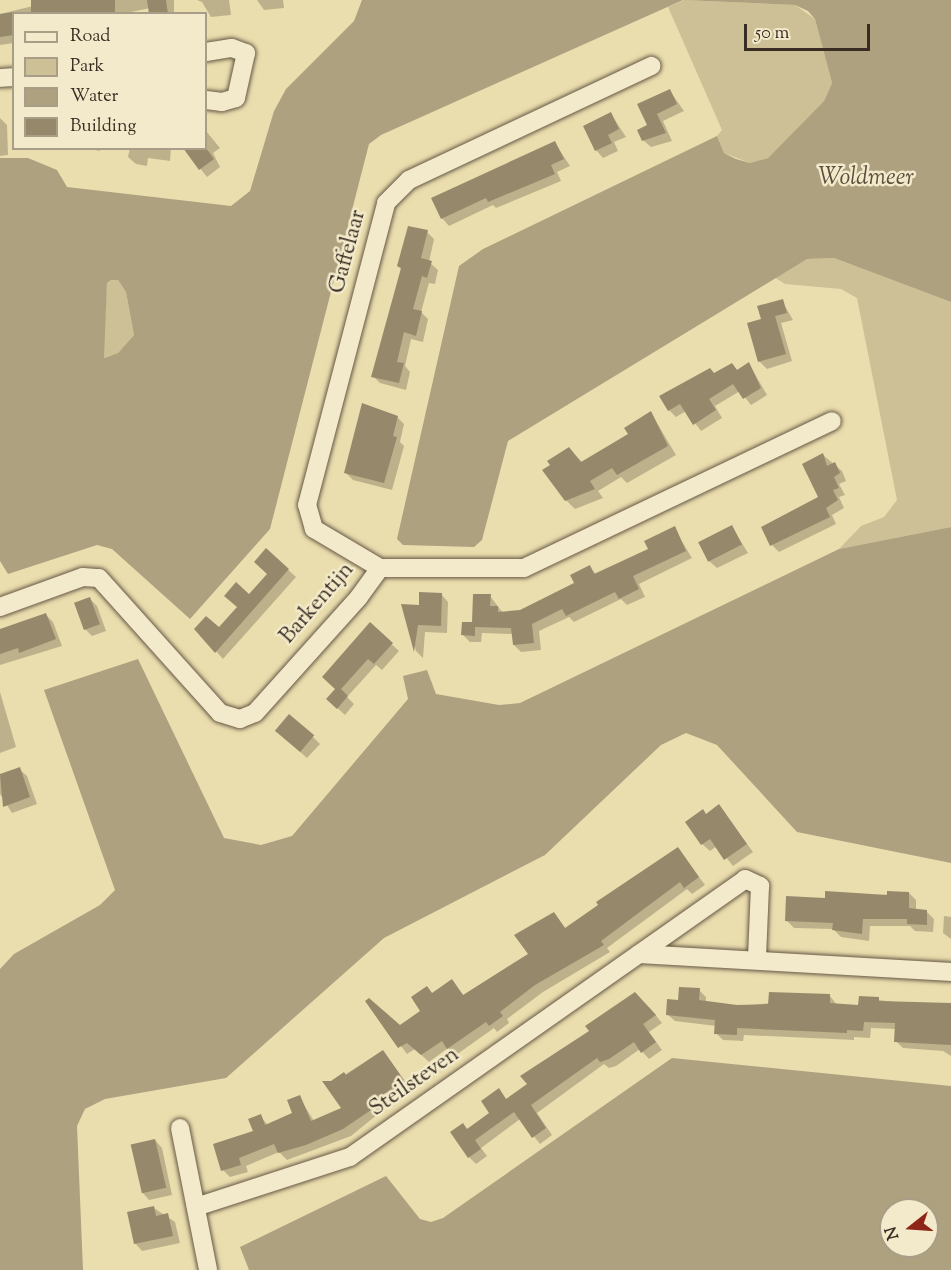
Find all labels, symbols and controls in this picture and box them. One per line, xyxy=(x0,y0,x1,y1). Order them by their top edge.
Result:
legend xyxy=(12,12,207,150)
scale bar xyxy=(747,12,873,50)
text: 50 m xyxy=(755,21,789,47)
text: Road xyxy=(70,24,110,50)
text: Park xyxy=(70,54,104,80)
text: Water xyxy=(70,84,118,110)
text: Building xyxy=(70,114,136,140)
water label: Woldmeer xyxy=(818,165,914,193)
street label: Gaffelaar xyxy=(325,207,373,297)
street label: Barkentijn xyxy=(275,558,361,650)
street label: Steilsteven xyxy=(365,1043,465,1123)
north arrow xyxy=(879,1198,939,1258)
text: N xyxy=(880,1223,906,1242)

